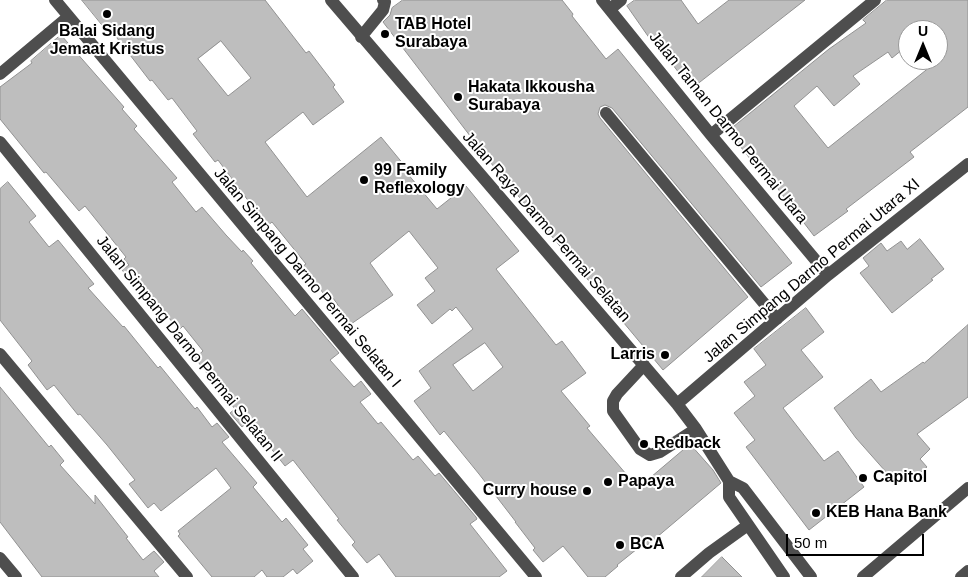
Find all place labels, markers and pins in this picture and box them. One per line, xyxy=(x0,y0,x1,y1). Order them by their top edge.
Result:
marker: Balai Sidang Jemaat Kristus xyxy=(101,8,113,20)
place label: TAB Hotel Surabaya xyxy=(395,15,471,53)
place label: Balai Sidang Jemaat Kristus xyxy=(50,22,164,60)
marker: TAB Hotel Surabaya xyxy=(379,28,391,40)
place label: Hakata Ikkousha Surabaya xyxy=(468,78,594,116)
marker: Hakata Ikkousha Surabaya xyxy=(452,91,464,103)
place label: 99 Family Reflexology xyxy=(374,161,465,199)
marker: 99 Family Reflexology xyxy=(358,174,370,186)
place label: Larris xyxy=(611,345,655,365)
marker: Larris xyxy=(659,349,671,361)
place label: Redback xyxy=(654,434,721,454)
marker: Redback xyxy=(638,438,650,450)
place label: Capitol xyxy=(873,468,927,488)
place label: Papaya xyxy=(618,472,674,492)
marker: Capitol xyxy=(857,472,869,484)
marker: Papaya xyxy=(602,476,614,488)
place label: Curry house xyxy=(483,481,577,501)
marker: Curry house xyxy=(581,485,593,497)
place label: KEB Hana Bank xyxy=(826,503,947,523)
marker: KEB Hana Bank xyxy=(810,507,822,519)
place label: BCA xyxy=(630,535,665,555)
marker: BCA xyxy=(614,539,626,551)

